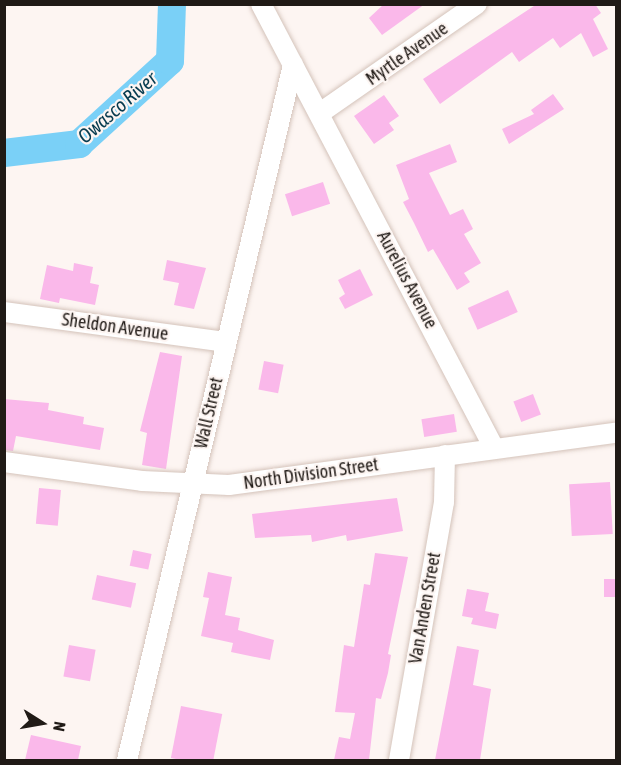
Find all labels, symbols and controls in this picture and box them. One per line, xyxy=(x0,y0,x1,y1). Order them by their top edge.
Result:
street label: Myrtle Avenue xyxy=(362,18,452,90)
water label: Owasco River xyxy=(73,66,161,148)
street label: Aurelius Avenue xyxy=(372,228,442,332)
street label: Sheldon Avenue xyxy=(60,309,170,345)
street label: Wall Street xyxy=(190,375,228,451)
street label: North Division Street xyxy=(242,454,380,494)
street label: Van Anden Street xyxy=(405,551,445,665)
north arrow xyxy=(12,693,72,753)
text: N xyxy=(50,720,69,733)

